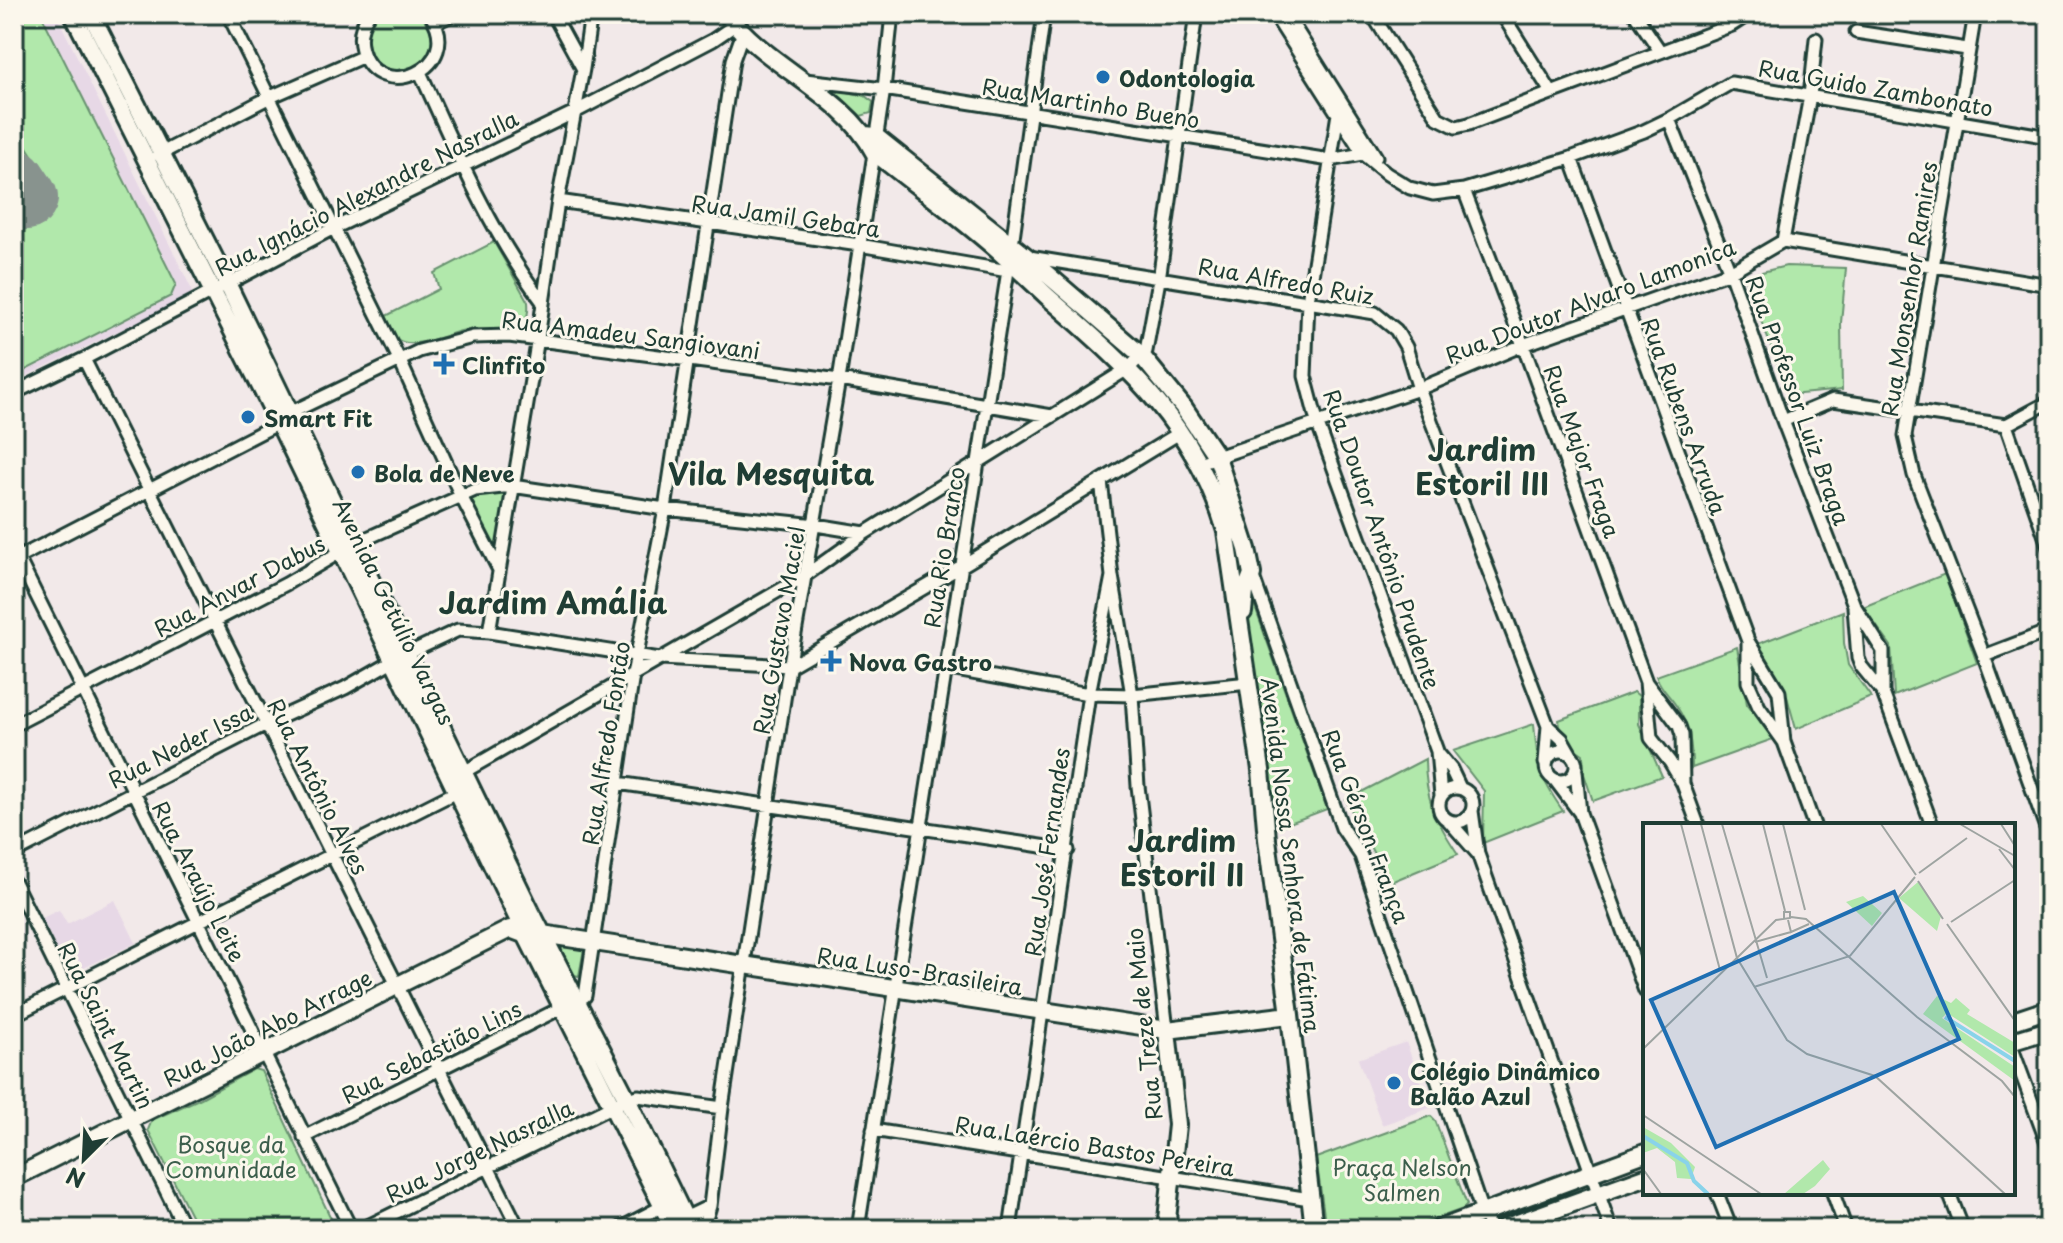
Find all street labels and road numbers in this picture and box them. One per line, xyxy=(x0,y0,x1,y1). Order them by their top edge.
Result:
street label: Rua Guido Zambonato xyxy=(1756,50,1996,124)
street label: Rua Martinho Bueno xyxy=(980,69,1202,135)
street label: Rua Ignácio Alexandre Nasralla xyxy=(208,100,524,283)
street label: Rua Monsenhor Ramires xyxy=(1872,159,1944,419)
street label: Rua Jamil Gebara xyxy=(690,185,883,245)
street label: Rua Doutor Alvaro Lamonica xyxy=(1440,229,1740,371)
street label: Rua Alfredo Ruiz xyxy=(1196,248,1376,312)
street label: Rua Professor Luiz Braga xyxy=(1738,271,1860,530)
street label: Rua Amadeu Sangiovani xyxy=(500,302,762,366)
street label: Rua Rubens Arruda xyxy=(1634,313,1736,520)
street label: Rua Major Fraga xyxy=(1536,360,1630,542)
street label: Rua Doutor Antônio Prudente xyxy=(1316,385,1450,693)
street label: Rua Rio Branco xyxy=(914,464,972,630)
street label: Avenida Getúlio Vargas xyxy=(326,492,464,730)
street label: Rua Gustavo Maciel xyxy=(743,523,813,737)
street label: Rua Anvar Dabus xyxy=(147,526,331,644)
street label: Rua Alfredo Fontão xyxy=(573,639,637,847)
street label: Avenida Nossa Senhora de Fátima xyxy=(1254,675,1330,1035)
street label: Rua Antônio Alves xyxy=(260,692,378,880)
street label: Rua Neder Issa xyxy=(102,694,258,796)
street label: Rua Gérson França xyxy=(1315,724,1419,928)
street label: Rua José Fernandes xyxy=(1015,746,1077,958)
street label: Rua Araújo Leite xyxy=(145,795,255,967)
street label: Rua Treze de Maio xyxy=(1117,926,1169,1122)
street label: Rua Saint Martin xyxy=(51,936,163,1114)
street label: Rua Luso-Brasileira xyxy=(815,937,1025,1003)
street label: Rua João Abo Arrage xyxy=(157,960,377,1094)
street label: Rua Sebastião Lins xyxy=(335,991,527,1111)
street label: Rua Jorge Nasralla xyxy=(380,1090,579,1210)
street label: Rua Laércio Bastos Pereira xyxy=(953,1107,1237,1183)

